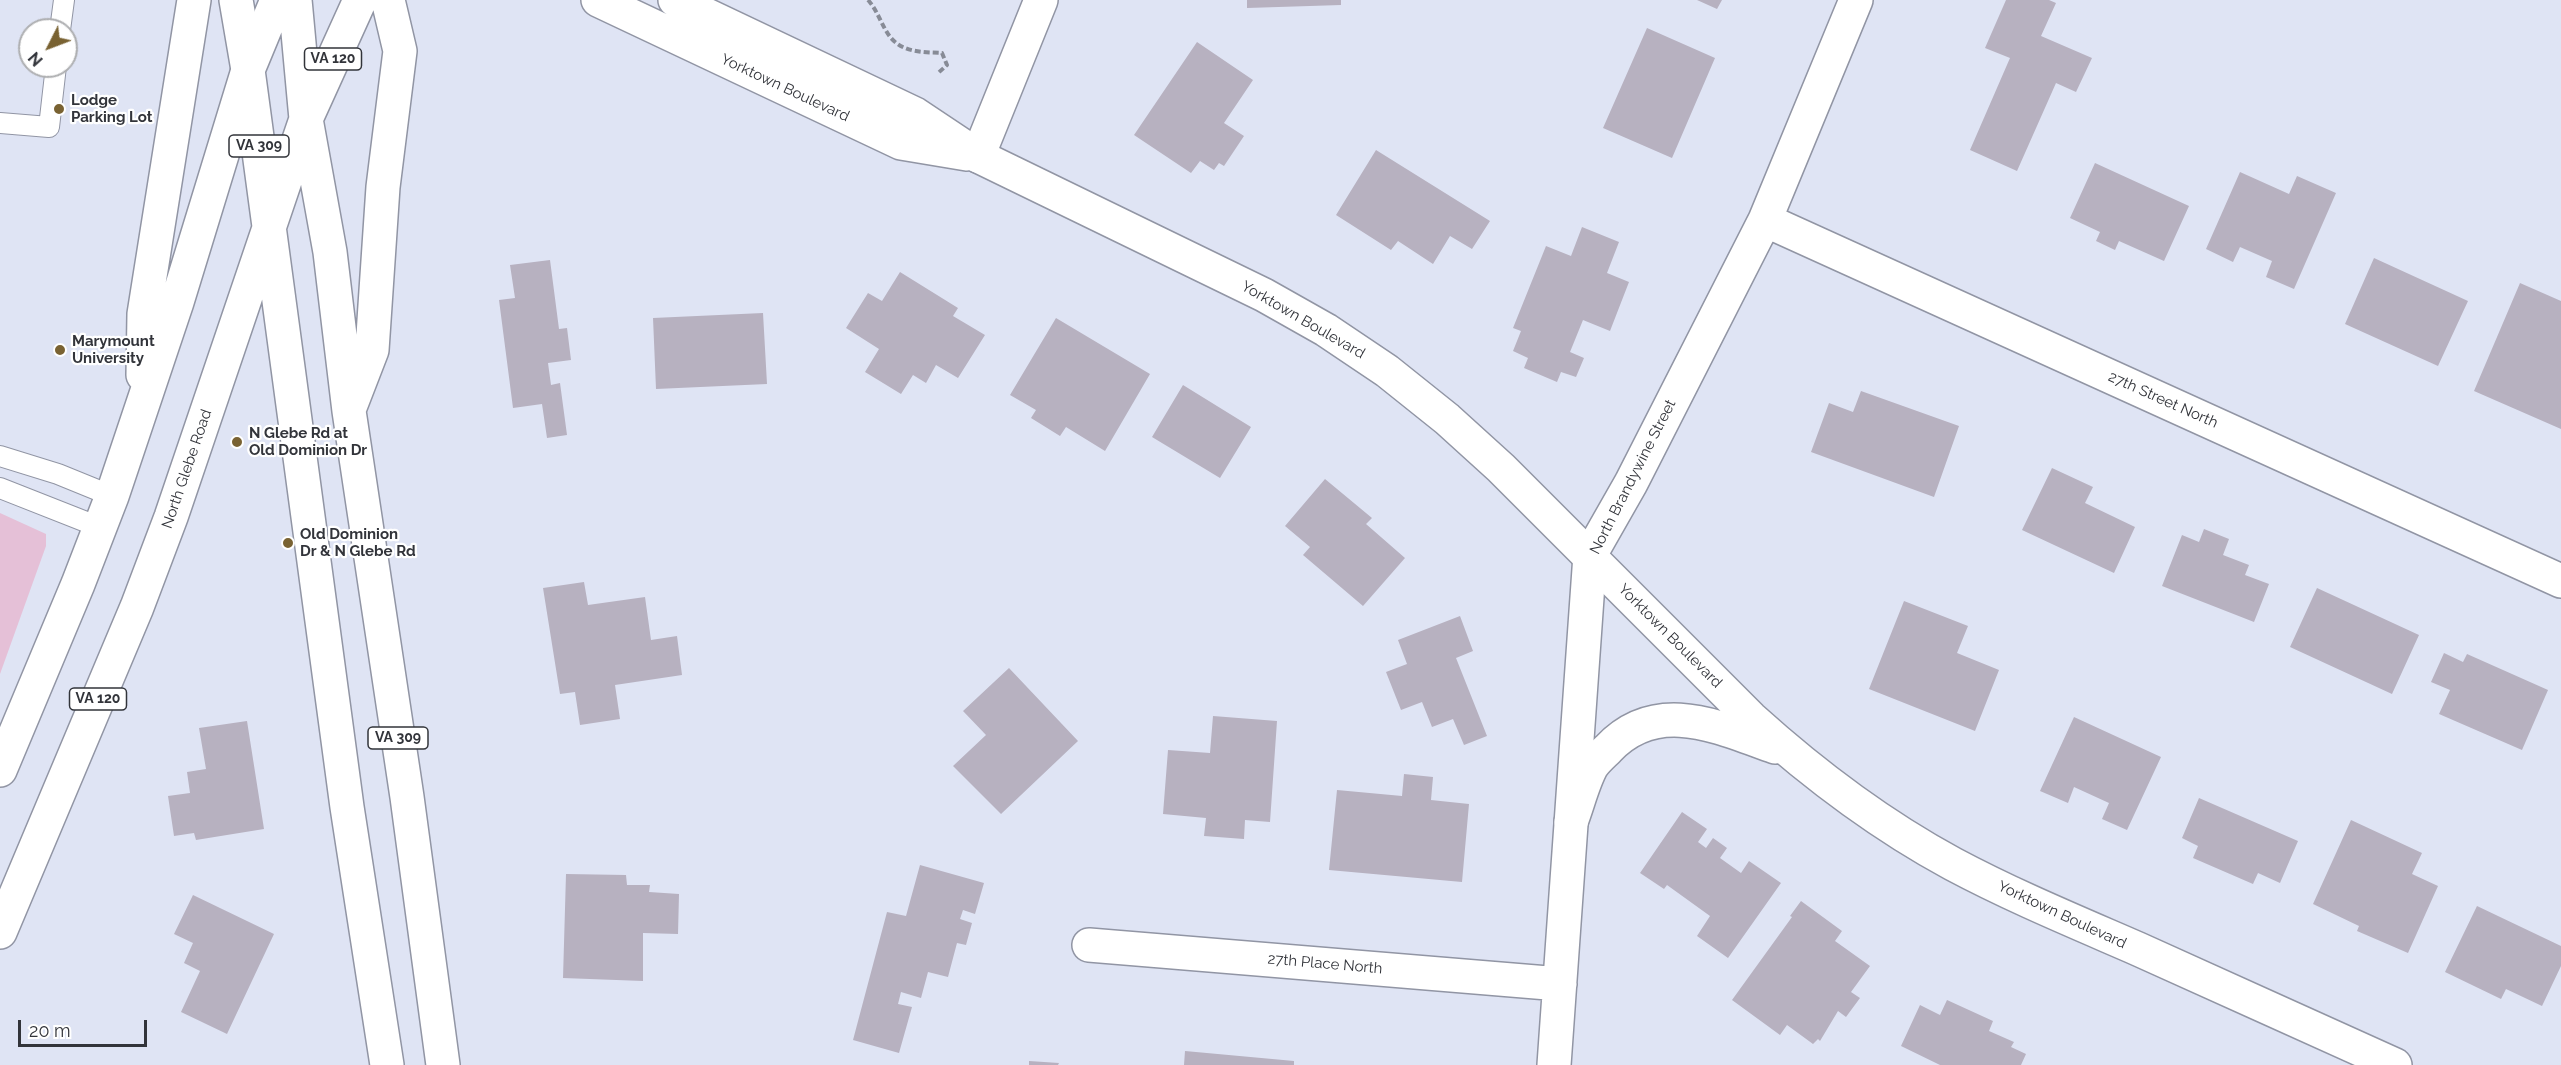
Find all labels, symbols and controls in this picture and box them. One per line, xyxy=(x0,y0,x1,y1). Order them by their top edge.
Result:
north arrow xyxy=(18,18,78,78)
text: N xyxy=(25,48,47,70)
road number: VA 120 xyxy=(304,48,362,70)
street label: Yorktown Boulevard xyxy=(718,50,852,126)
place label: Lodge Parking Lot xyxy=(71,91,152,126)
marker: Lodge Parking Lot xyxy=(52,102,66,116)
road number: VA 309 xyxy=(229,135,289,157)
street label: Yorktown Boulevard xyxy=(1238,277,1368,363)
place label: Marymount University xyxy=(72,332,155,367)
marker: Marymount University xyxy=(53,343,67,357)
street label: 27th Street North xyxy=(2105,368,2221,432)
street label: North Brandywine Street xyxy=(1586,397,1680,557)
street label: North Glebe Road xyxy=(158,407,216,531)
place label: N Glebe Rd at Old Dominion Dr xyxy=(249,424,367,459)
marker: N Glebe Rd at Old Dominion Dr xyxy=(230,435,244,449)
place label: Old Dominion Dr & N Glebe Rd xyxy=(300,525,416,560)
marker: Old Dominion Dr & N Glebe Rd xyxy=(281,536,295,550)
street label: Yorktown Boulevard xyxy=(1614,580,1726,692)
road number: VA 120 xyxy=(70,688,126,710)
road number: VA 309 xyxy=(368,727,428,749)
street label: Yorktown Boulevard xyxy=(1995,877,2129,953)
street label: 27th Place North xyxy=(1267,950,1383,978)
scale bar xyxy=(21,1008,150,1046)
text: 20 m xyxy=(29,1020,71,1041)

